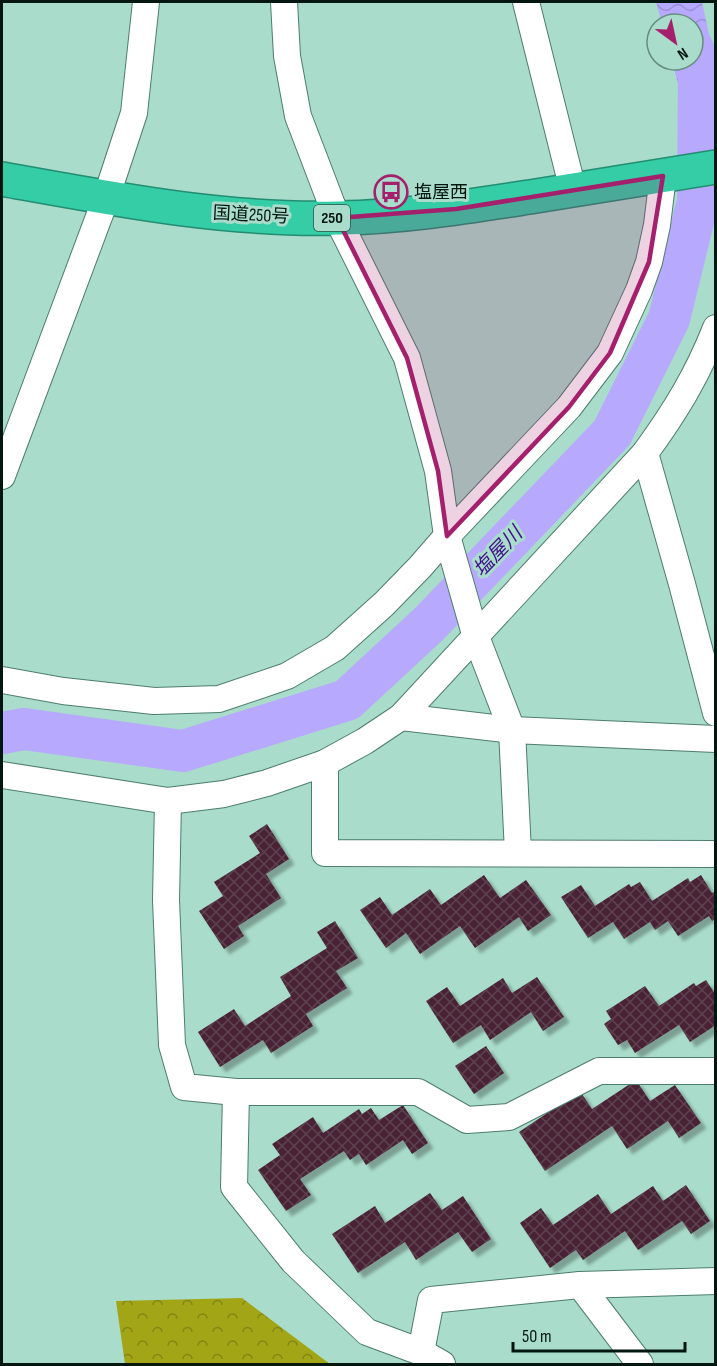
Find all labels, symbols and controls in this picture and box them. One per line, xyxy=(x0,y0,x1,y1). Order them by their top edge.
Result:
north arrow xyxy=(645,12,705,72)
text: N xyxy=(674,43,691,64)
bus stop icon: 塩屋西 xyxy=(373,174,409,210)
place label: 塩屋西 xyxy=(414,182,468,203)
street label: 国道250号 xyxy=(212,203,290,227)
road number: 250 xyxy=(314,205,350,231)
water label: 塩屋川 xyxy=(469,521,529,582)
scale bar xyxy=(513,1315,686,1353)
text: 50 m xyxy=(522,1326,552,1347)

